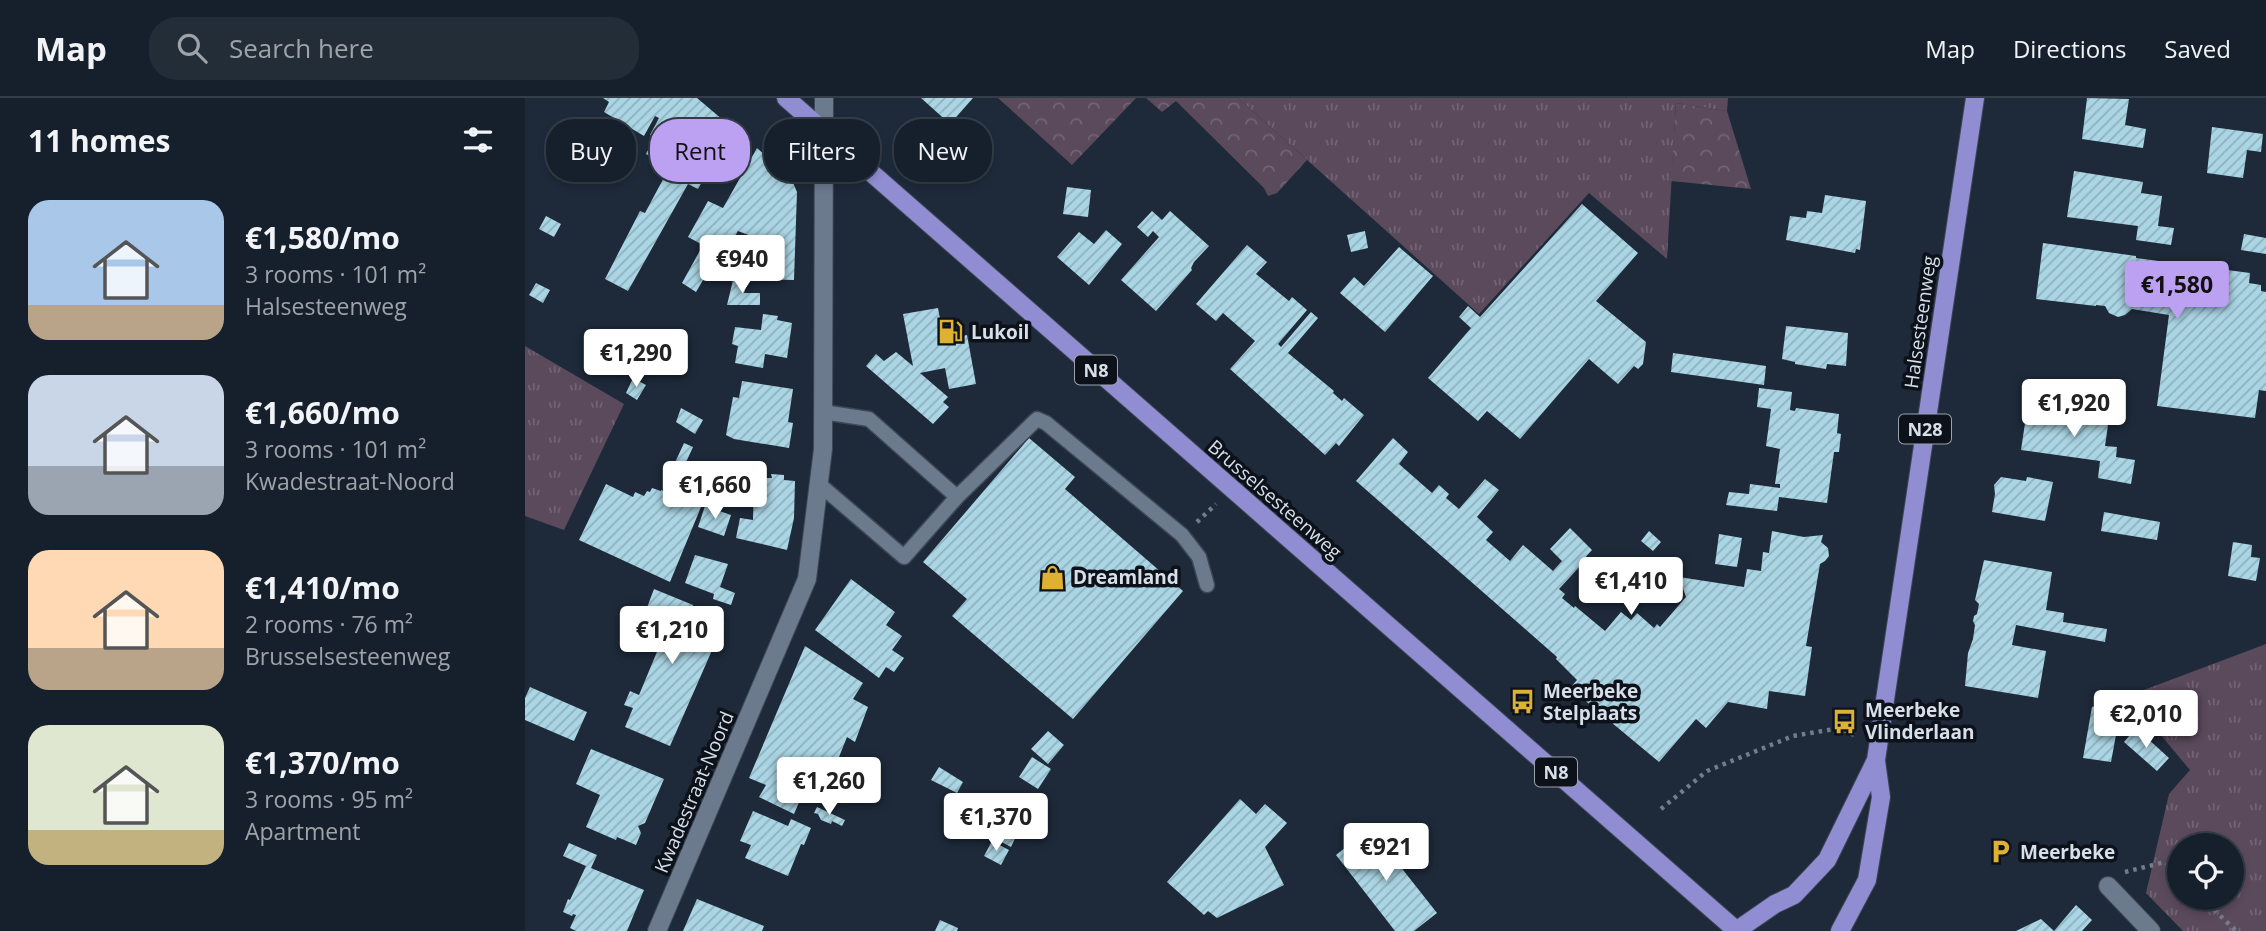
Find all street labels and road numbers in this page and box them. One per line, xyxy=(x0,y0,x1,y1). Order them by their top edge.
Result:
street label: Halsesteenweg xyxy=(1898,254,1942,390)
road number: N8 xyxy=(1075,356,1117,384)
road number: N28 xyxy=(1899,414,1951,444)
street label: Brusselsesteenweg xyxy=(1203,434,1347,564)
street label: Kwadestraat-Noord xyxy=(648,707,740,877)
road number: N8 xyxy=(1535,758,1577,786)

